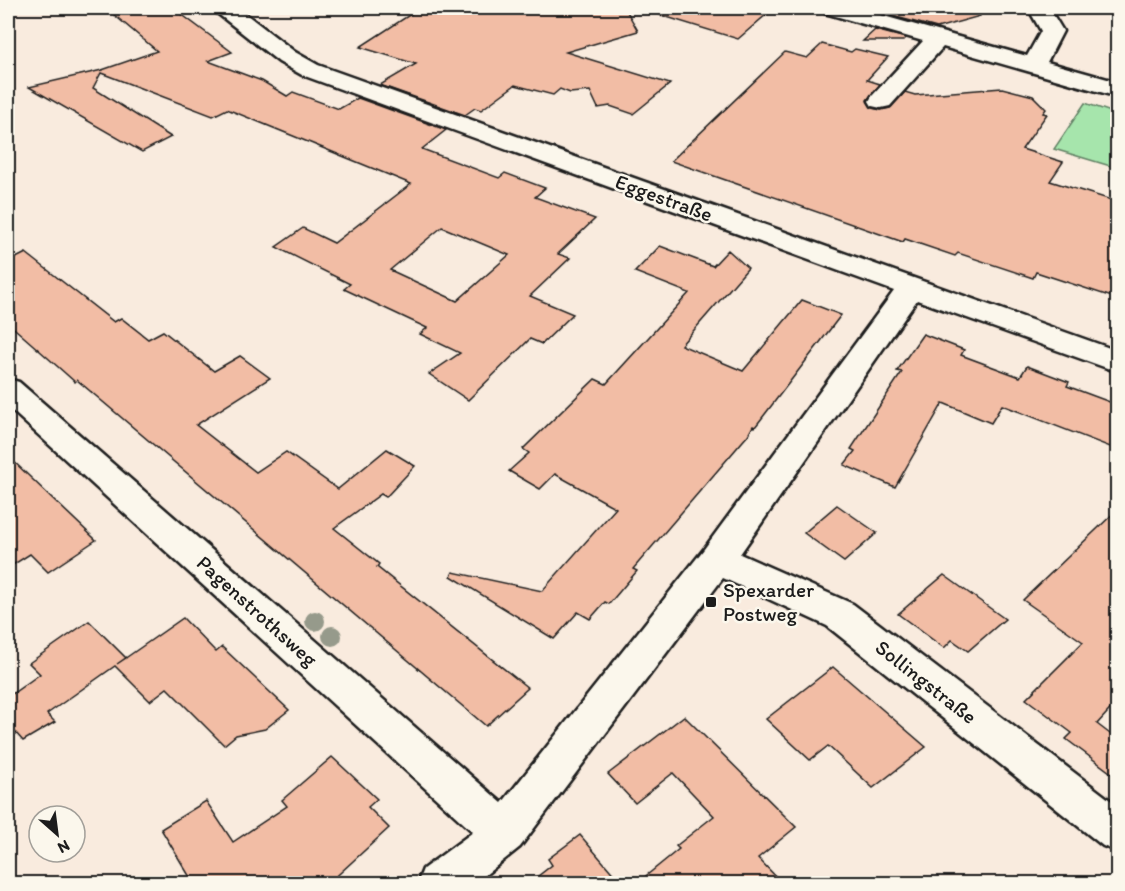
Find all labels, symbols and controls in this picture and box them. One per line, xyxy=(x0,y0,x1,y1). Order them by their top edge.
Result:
street label: Eggestraße xyxy=(612,168,716,227)
street label: Pagenstrothsweg xyxy=(192,550,323,672)
place label: Spexarder Postweg xyxy=(723,577,814,626)
marker: Spexarder Postweg xyxy=(704,595,718,609)
street label: Sollingstraße xyxy=(871,634,982,729)
north arrow xyxy=(27,804,87,864)
text: N xyxy=(55,836,73,858)

